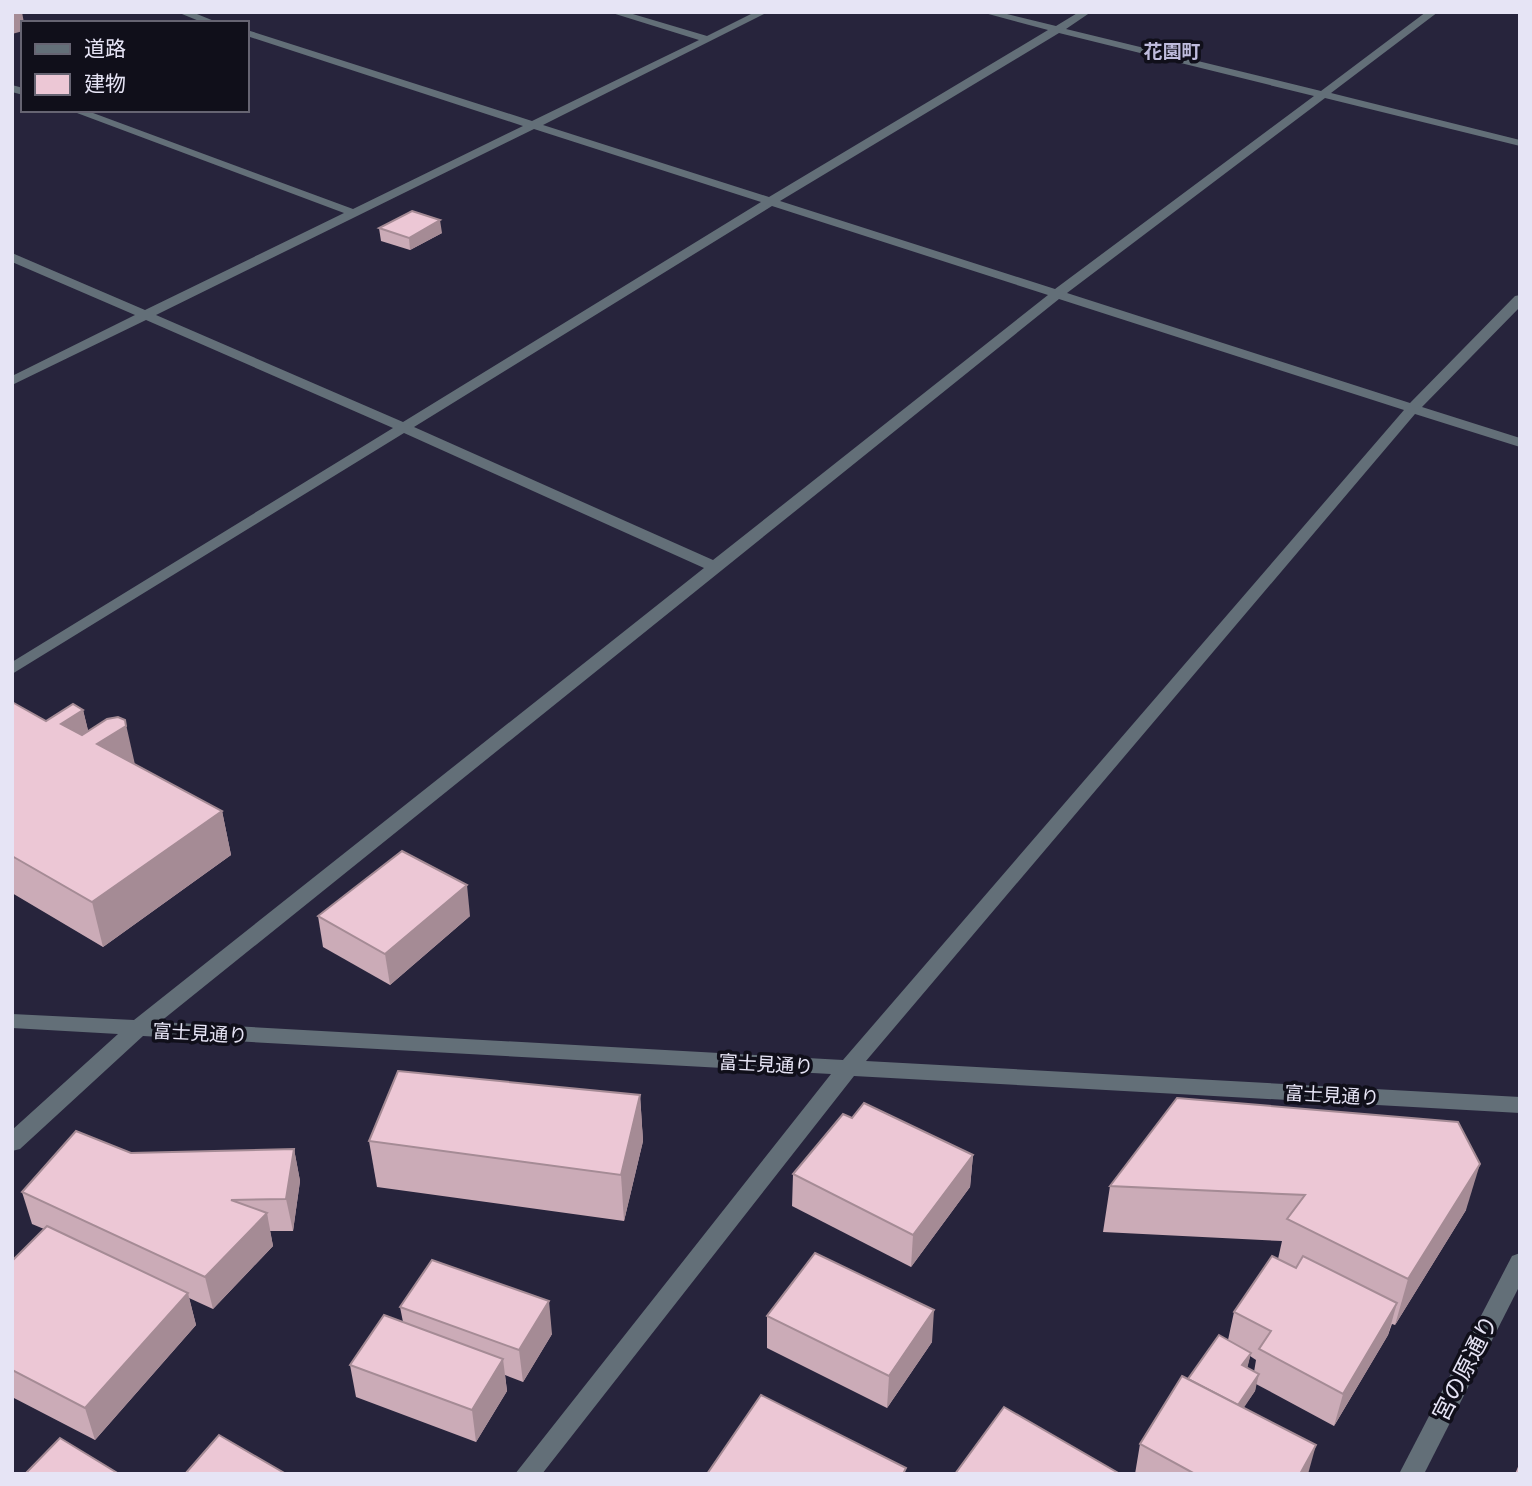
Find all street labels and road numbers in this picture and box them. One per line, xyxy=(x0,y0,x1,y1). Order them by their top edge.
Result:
street label: 富士見通り xyxy=(152,1019,248,1047)
street label: 富士見通り xyxy=(718,1050,814,1078)
street label: 富士見通り xyxy=(1284,1081,1380,1109)
street label: 宮の原通り xyxy=(1426,1310,1504,1426)

